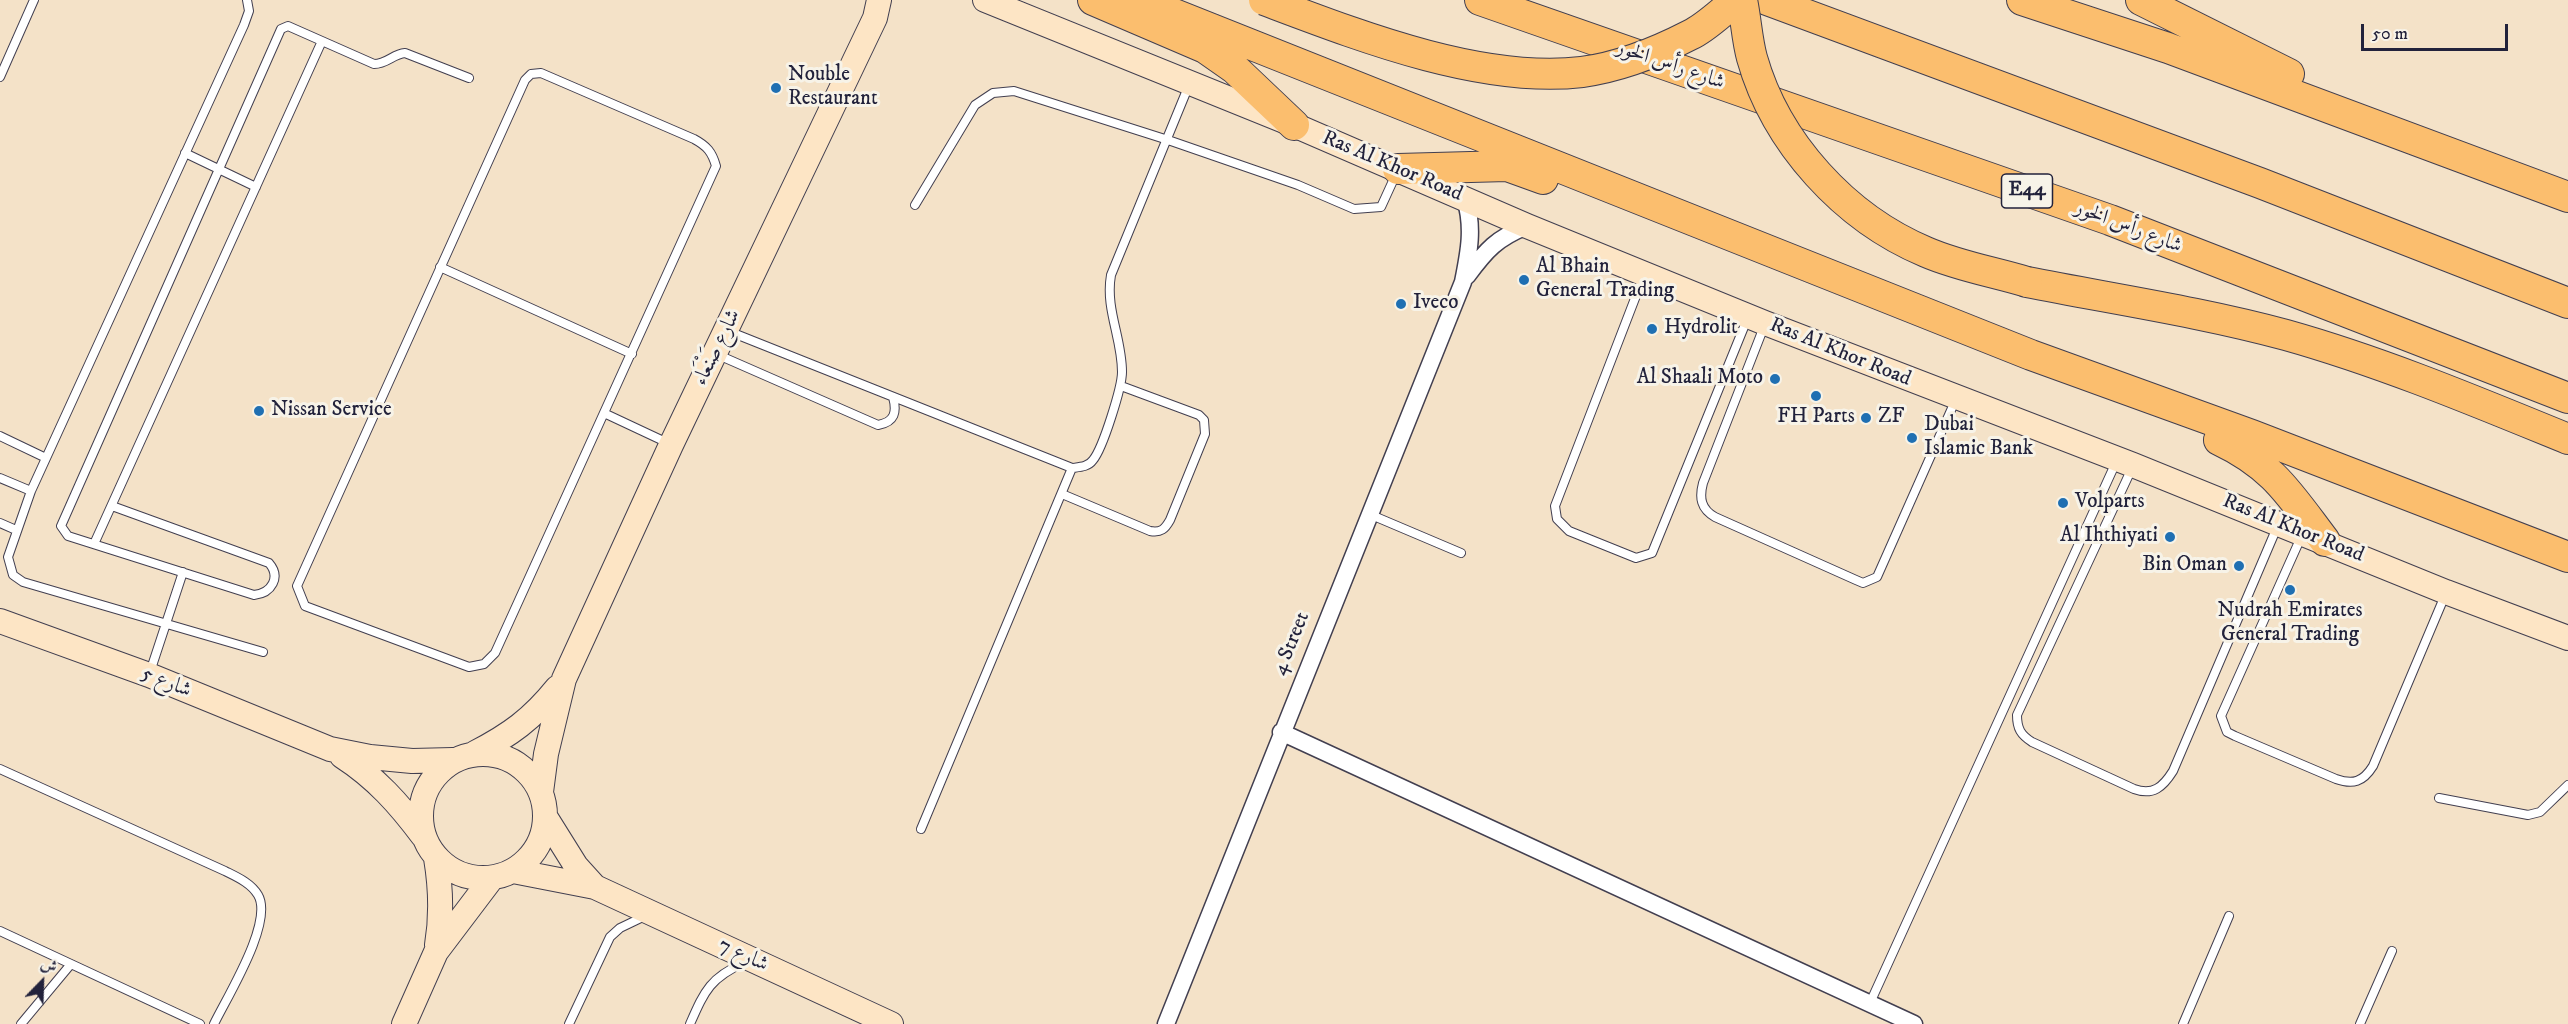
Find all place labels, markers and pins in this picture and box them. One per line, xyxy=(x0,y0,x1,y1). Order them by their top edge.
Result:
place label: Nouble Restaurant xyxy=(788,63,878,113)
marker: Nouble Restaurant xyxy=(769,81,783,95)
place label: Al Bhain General Trading xyxy=(1536,255,1674,305)
marker: Al Bhain General Trading xyxy=(1517,273,1531,287)
place label: Iveco xyxy=(1413,291,1458,317)
marker: Iveco xyxy=(1394,297,1408,311)
place label: Hydrolit xyxy=(1664,316,1738,342)
marker: Hydrolit xyxy=(1645,322,1659,336)
place label: Al Shaali Moto xyxy=(1637,366,1763,392)
marker: Al Shaali Moto xyxy=(1768,372,1782,386)
marker: FH Parts xyxy=(1809,389,1823,403)
place label: Nissan Service xyxy=(271,398,392,424)
marker: Nissan Service xyxy=(252,404,266,418)
place label: FH Parts xyxy=(1777,405,1855,431)
place label: ZF xyxy=(1878,405,1904,431)
marker: ZF xyxy=(1859,411,1873,425)
place label: Dubai Islamic Bank xyxy=(1924,413,2033,463)
marker: Dubai Islamic Bank xyxy=(1905,431,1919,445)
place label: Volparts xyxy=(2075,490,2145,516)
marker: Volparts xyxy=(2056,496,2070,510)
place label: Al Ihthiyati xyxy=(2060,524,2158,550)
marker: Al Ihthiyati xyxy=(2163,530,2177,544)
place label: Bin Oman xyxy=(2142,553,2227,579)
marker: Bin Oman xyxy=(2232,559,2246,573)
marker: Nudrah Emirates General Trading xyxy=(2283,583,2297,597)
place label: Nudrah Emirates General Trading xyxy=(2218,599,2362,649)

